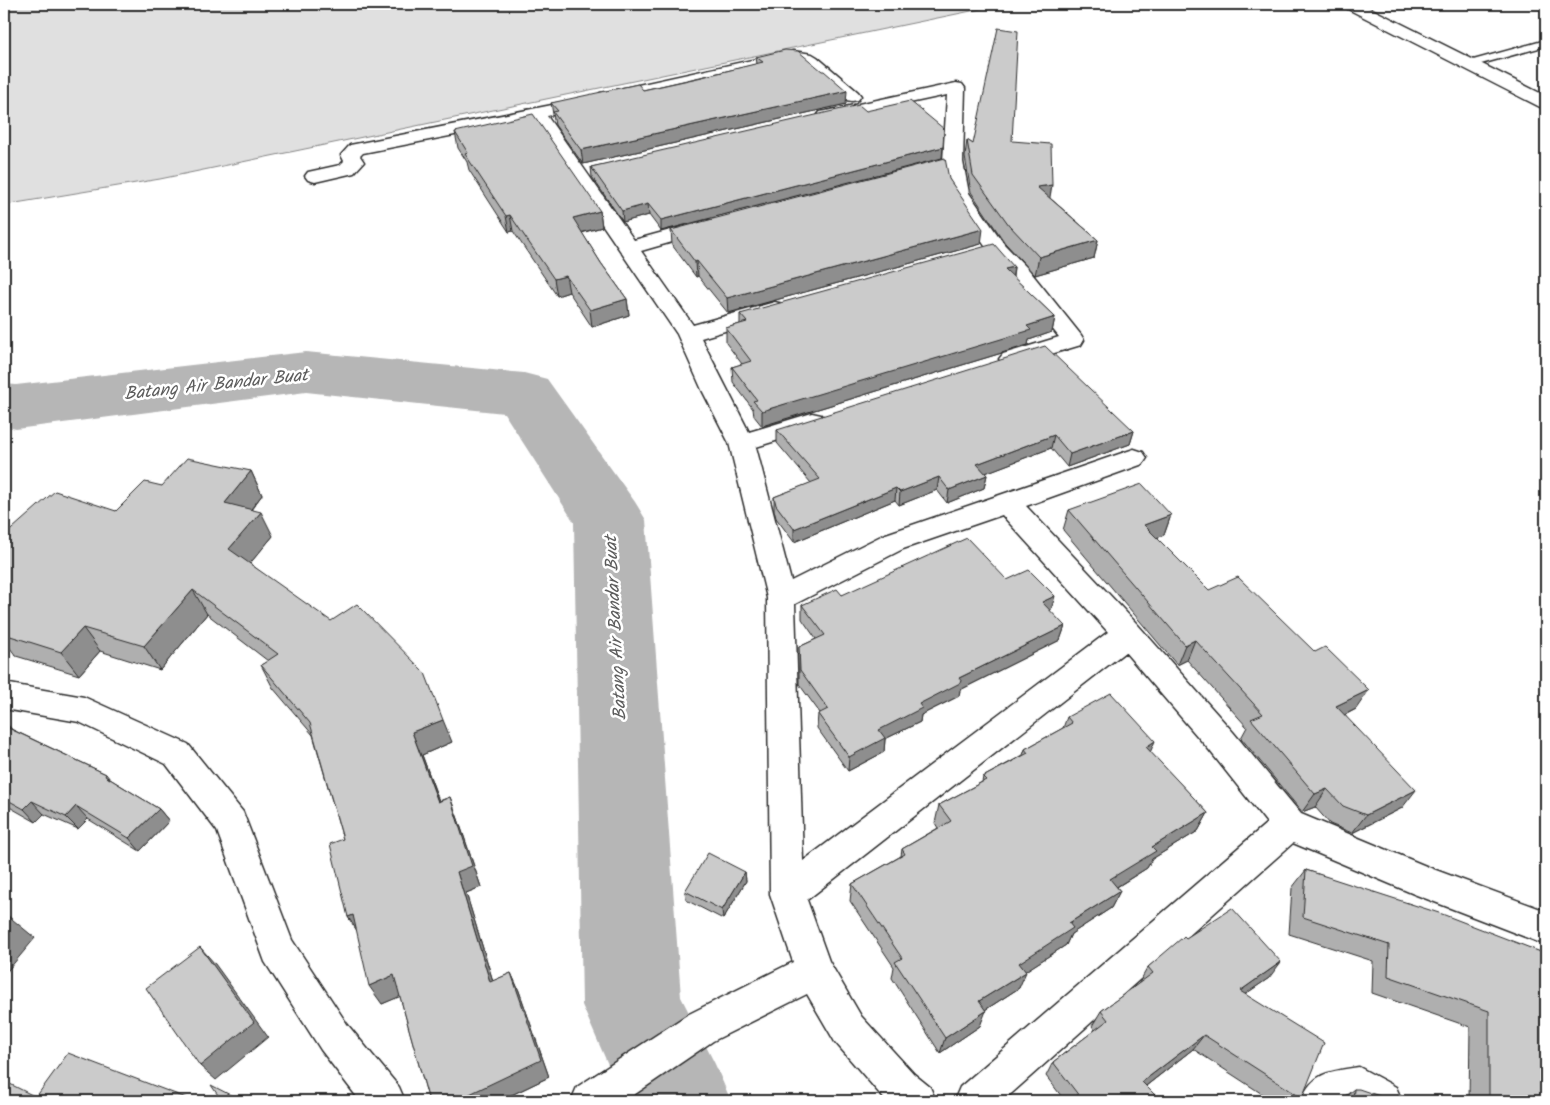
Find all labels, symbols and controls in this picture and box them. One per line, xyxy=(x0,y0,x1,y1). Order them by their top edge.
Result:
water label: Batang Air Bandar Buat xyxy=(123,361,313,410)
water label: Batang Air Bandar Buat xyxy=(597,532,636,721)

